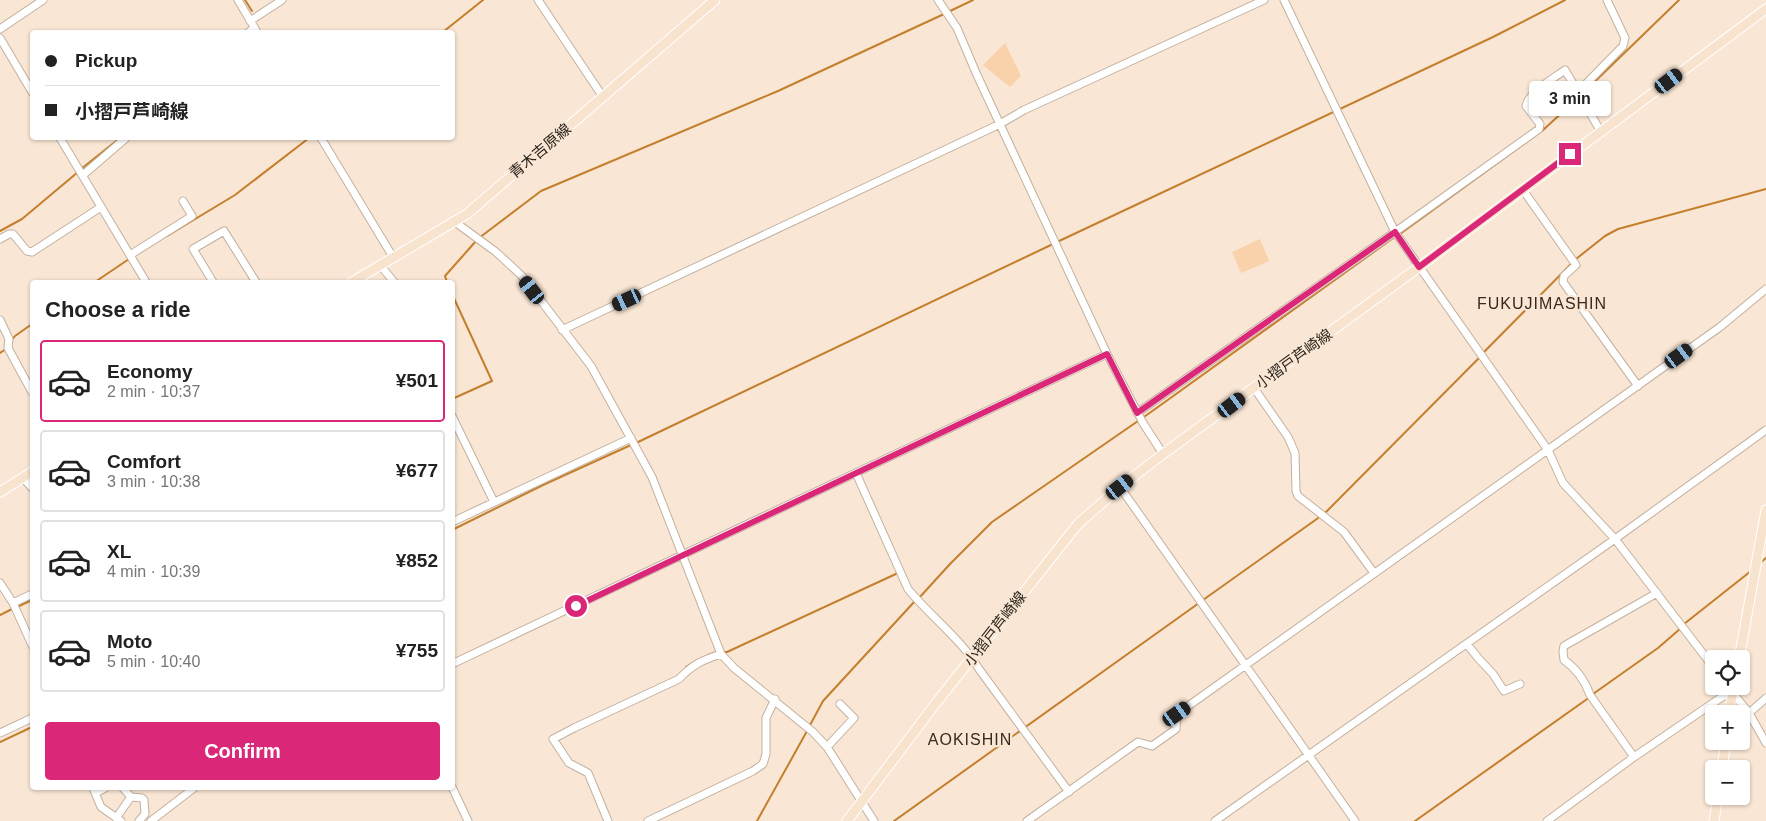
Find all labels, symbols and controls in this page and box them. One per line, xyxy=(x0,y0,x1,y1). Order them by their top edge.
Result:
text: Pickup xyxy=(75,50,137,71)
car xyxy=(1652,66,1685,96)
callout: 3 min xyxy=(1529,82,1611,116)
text: 3 min xyxy=(1549,90,1591,107)
text: 小摺戸芦崎線 xyxy=(75,101,189,122)
street label: 青木吉原線 xyxy=(505,120,574,181)
route end xyxy=(1559,143,1581,165)
car xyxy=(516,274,547,306)
car xyxy=(610,287,643,313)
district label: FUKUJIMASHIN xyxy=(1477,295,1607,312)
text: Choose a ride xyxy=(45,297,190,322)
street label: 小摺戸芦崎線 xyxy=(1252,325,1335,392)
car xyxy=(1662,341,1695,371)
icon: car xyxy=(47,359,92,404)
text: Economy xyxy=(107,361,193,382)
text: ¥501 xyxy=(396,370,438,391)
text: 2 min · 10:37 xyxy=(107,383,200,400)
car xyxy=(1215,390,1248,420)
icon: car xyxy=(47,449,92,494)
text: Comfort xyxy=(107,451,181,472)
text: ¥677 xyxy=(396,460,438,481)
car xyxy=(1103,472,1136,502)
text: 3 min · 10:38 xyxy=(107,473,200,490)
icon: car xyxy=(47,539,92,584)
text: XL xyxy=(107,541,131,562)
text: ¥852 xyxy=(396,550,438,571)
text: 4 min · 10:39 xyxy=(107,563,200,580)
street label: 小摺戸芦崎線 xyxy=(960,588,1029,669)
route start xyxy=(565,595,587,617)
icon: car xyxy=(47,629,92,674)
text: Moto xyxy=(107,631,152,652)
text: ¥755 xyxy=(396,640,438,661)
map controls xyxy=(1705,650,1750,805)
button: locate xyxy=(1705,650,1750,695)
text: 5 min · 10:40 xyxy=(107,653,200,670)
car xyxy=(1160,699,1193,729)
button: + xyxy=(1705,705,1750,750)
button: Confirm xyxy=(45,722,440,780)
district label: AOKISHIN xyxy=(928,731,1012,748)
button: − xyxy=(1705,760,1750,805)

